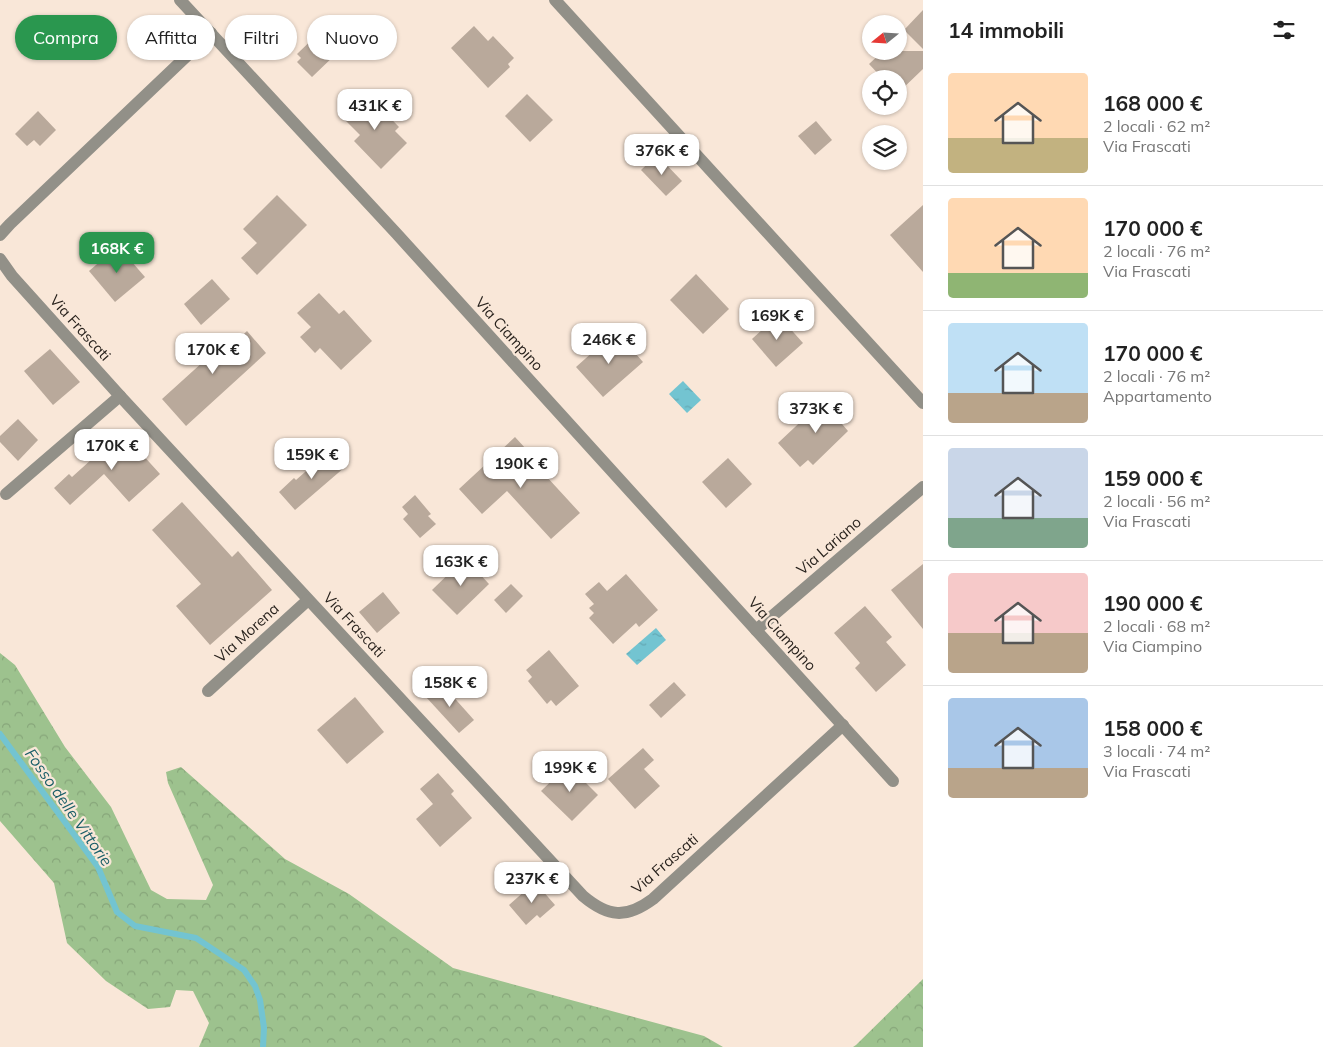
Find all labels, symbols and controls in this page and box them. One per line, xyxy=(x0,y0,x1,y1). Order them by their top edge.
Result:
chip: Compra xyxy=(15,15,117,60)
chip: Affitta xyxy=(127,15,215,60)
chip: Filtri xyxy=(225,15,297,60)
chip: Nuovo xyxy=(307,15,397,60)
north arrow xyxy=(862,15,908,60)
map controls xyxy=(862,15,907,170)
icon: filters xyxy=(1270,16,1298,44)
text: 14 immobili xyxy=(948,17,1064,43)
button: locate xyxy=(862,70,907,115)
pin: 431K € xyxy=(334,88,416,131)
text: 168 000 € xyxy=(1103,90,1203,116)
icon: home xyxy=(988,93,1048,153)
text: 431K € xyxy=(348,95,402,115)
text: 2 locali · 62 m² xyxy=(1103,116,1210,136)
button: layers xyxy=(862,125,907,170)
pin: 376K € xyxy=(621,134,703,176)
text: Via Frascati xyxy=(1103,136,1191,156)
text: 376K € xyxy=(635,140,689,160)
text: 170 000 € xyxy=(1103,215,1203,241)
icon: home xyxy=(988,218,1048,278)
pin: 168K € xyxy=(76,232,158,274)
text: 168K € xyxy=(90,238,144,258)
text: 2 locali · 76 m² xyxy=(1103,241,1210,261)
text: Via Frascati xyxy=(1103,261,1191,281)
street label: Via Frascati xyxy=(46,291,115,365)
street label: Via Ciampino xyxy=(471,293,548,375)
pin: 169K € xyxy=(736,298,818,341)
text: 169K € xyxy=(750,305,804,325)
pin: 246K € xyxy=(568,322,650,365)
text: 246K € xyxy=(582,329,636,349)
pin: 170K € xyxy=(172,332,254,375)
text: 170K € xyxy=(186,339,240,359)
text: 170 000 € xyxy=(1103,340,1203,366)
icon: home xyxy=(988,343,1048,403)
text: 2 locali · 76 m² xyxy=(1103,366,1210,386)
text: Appartamento xyxy=(1103,386,1212,406)
pin: 373K € xyxy=(775,392,857,434)
text: 373K € xyxy=(789,398,843,418)
pin: 170K € xyxy=(71,428,153,471)
text: 170K € xyxy=(85,435,139,455)
pin: 159K € xyxy=(271,438,353,480)
text: 159K € xyxy=(285,444,339,464)
pin: 190K € xyxy=(480,446,562,489)
text: 190K € xyxy=(494,453,548,473)
text: 159 000 € xyxy=(1103,465,1203,491)
icon: home xyxy=(988,468,1048,528)
text: 2 locali · 56 m² xyxy=(1103,491,1210,511)
text: Via Frascati xyxy=(1103,511,1191,531)
street label: Via Lariano xyxy=(792,512,865,579)
pin: 163K € xyxy=(420,544,502,587)
text: 163K € xyxy=(434,551,488,571)
street label: Via Frascati xyxy=(319,588,389,661)
text: 190 000 € xyxy=(1103,590,1203,616)
street label: Via Ciampino xyxy=(744,593,821,675)
icon: home xyxy=(988,593,1048,653)
street label: Via Morena xyxy=(211,599,283,666)
text: 2 locali · 68 m² xyxy=(1103,616,1210,636)
text: Via Ciampino xyxy=(1103,636,1202,656)
pin: 158K € xyxy=(409,666,491,708)
text: 158K € xyxy=(423,672,477,692)
text: 158 000 € xyxy=(1103,715,1203,741)
icon: home xyxy=(988,718,1048,778)
text: 3 locali · 74 m² xyxy=(1103,741,1210,761)
water label: Fosso delle Vittorie xyxy=(21,744,117,870)
pin: 199K € xyxy=(529,750,611,793)
text: 199K € xyxy=(543,757,597,777)
text: Via Frascati xyxy=(1103,761,1191,781)
street label: Via Frascati xyxy=(627,829,702,898)
pin: 237K € xyxy=(491,862,573,904)
text: 237K € xyxy=(505,868,559,888)

